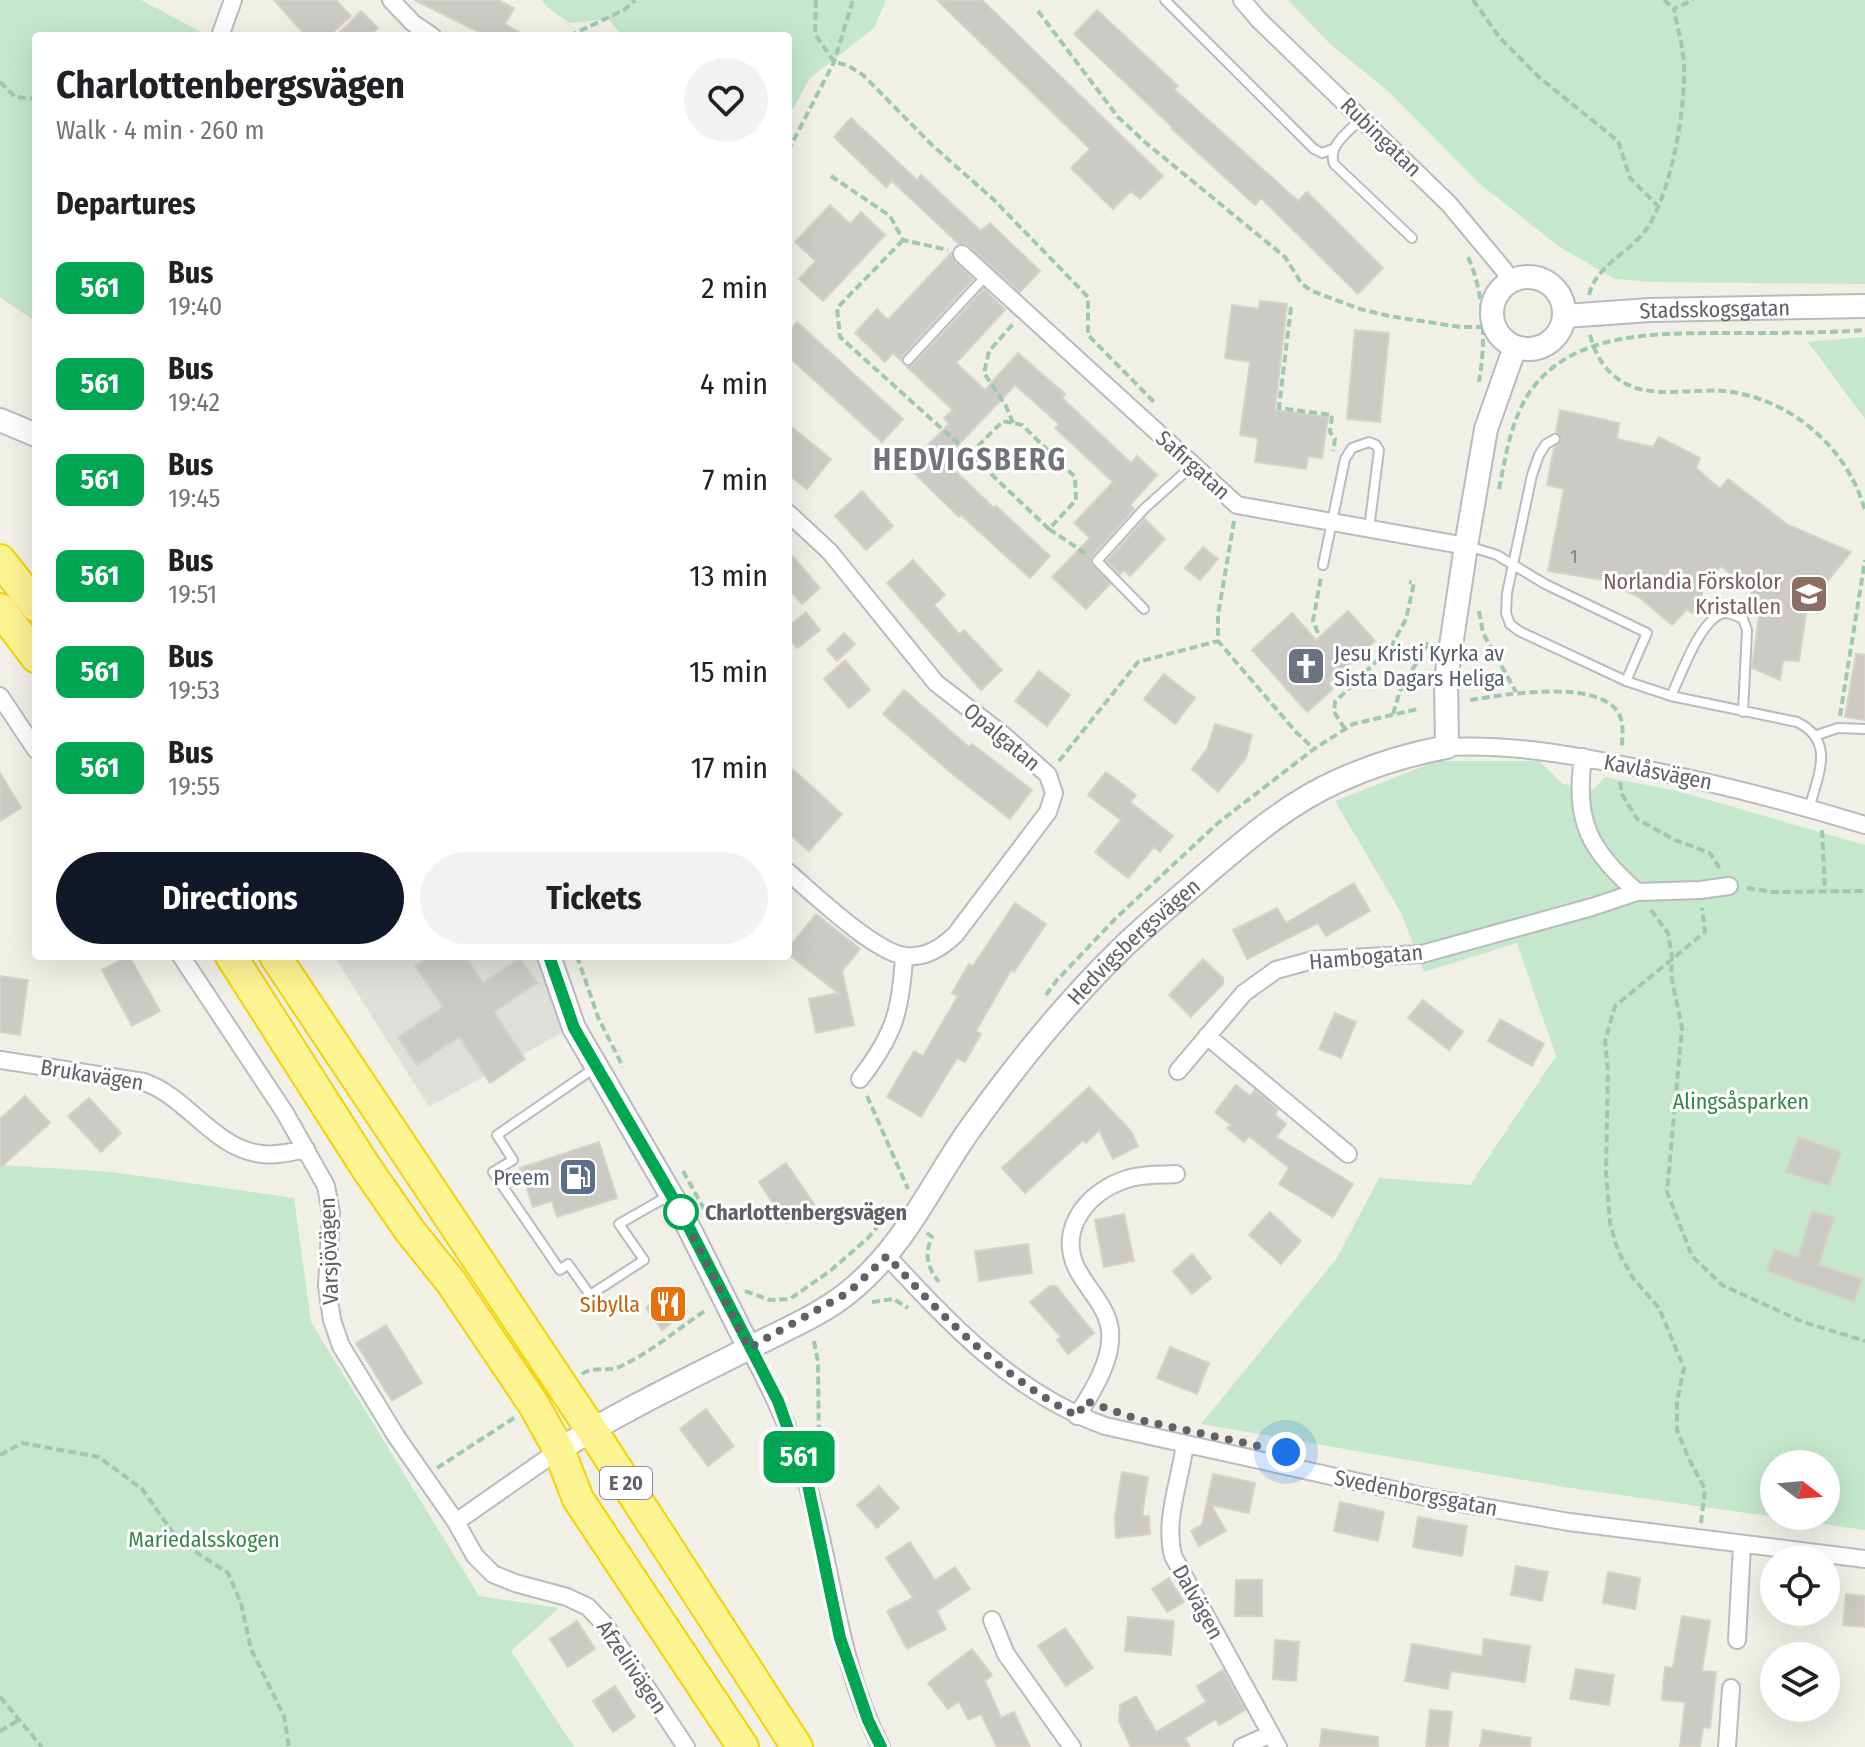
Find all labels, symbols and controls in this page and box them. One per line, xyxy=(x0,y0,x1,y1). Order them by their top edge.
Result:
button: heart xyxy=(684,58,768,142)
text: Charlottenbergsvägen xyxy=(56,62,405,108)
street label: Rubingatan xyxy=(1335,92,1427,182)
text: Walk · 4 min · 260 m xyxy=(56,115,265,146)
text: Departures xyxy=(56,186,196,222)
text: Bus xyxy=(168,255,213,291)
text: 2 min xyxy=(701,270,768,306)
text: 561 xyxy=(81,271,119,304)
text: 19:40 xyxy=(168,291,222,322)
street label: Stadsskogsgatan xyxy=(1639,294,1790,324)
text: Bus xyxy=(168,351,213,387)
text: 4 min xyxy=(700,366,768,402)
text: 561 xyxy=(81,367,119,400)
text: 19:42 xyxy=(168,387,220,418)
street label: Safirgatan xyxy=(1150,425,1236,505)
district label: HEDVIGSBERG xyxy=(873,442,1067,478)
text: Bus xyxy=(168,447,213,483)
text: 7 min xyxy=(702,462,768,498)
text: 561 xyxy=(81,463,119,496)
text: 19:45 xyxy=(168,483,220,514)
text: Bus xyxy=(168,543,213,579)
house number: 1 xyxy=(1570,546,1578,568)
text: 13 min xyxy=(689,558,768,594)
text: 561 xyxy=(81,559,119,592)
place label: Norlandia Förskolor Kristallen xyxy=(1603,568,1781,620)
school or university icon: Norlandia Förskolor Kristallen xyxy=(1788,573,1830,615)
text: 19:51 xyxy=(168,579,217,610)
text: Bus xyxy=(168,639,213,675)
place label: Jesu Kristi Kyrka av Sista Dagars Heliga xyxy=(1334,640,1505,692)
church icon: Jesu Kristi Kyrka av Sista Dagars Heliga xyxy=(1285,645,1327,687)
text: 15 min xyxy=(689,654,768,690)
text: 561 xyxy=(81,655,119,688)
text: 19:53 xyxy=(168,675,220,706)
street label: Opalgatan xyxy=(958,697,1046,777)
text: Bus xyxy=(168,735,213,771)
street label: Kavlåsvägen xyxy=(1602,748,1714,796)
text: 17 min xyxy=(691,750,768,786)
text: 561 xyxy=(81,751,119,784)
text: 19:55 xyxy=(168,771,220,802)
button: Directions xyxy=(56,852,404,944)
button: Tickets xyxy=(420,852,768,944)
street label: Hedvigsbergsvägen xyxy=(1061,872,1205,1010)
street label: Hambogatan xyxy=(1308,939,1424,975)
street label: Brukavägen xyxy=(38,1054,146,1096)
park label: Alingsåsparken xyxy=(1673,1088,1809,1115)
fuel station icon: Preem xyxy=(557,1156,599,1198)
place label: Preem xyxy=(493,1164,550,1191)
marker: Charlottenbergsvägen xyxy=(664,1195,698,1229)
street label: Varsjövägen xyxy=(314,1197,344,1305)
place label: Charlottenbergsvägen xyxy=(705,1199,907,1226)
restaurant icon: Sibylla xyxy=(647,1283,689,1325)
place label: Sibylla xyxy=(580,1291,640,1318)
line badge: 561 xyxy=(753,1431,845,1483)
your location xyxy=(1266,1432,1306,1472)
text: 561 xyxy=(780,1440,818,1473)
north arrow xyxy=(1760,1450,1840,1530)
map controls xyxy=(1760,1450,1840,1722)
street label: Svedenborgsgatan xyxy=(1332,1464,1500,1522)
road number: E 20 xyxy=(600,1467,652,1499)
park label: Mariedalsskogen xyxy=(128,1526,280,1553)
button: locate xyxy=(1760,1546,1840,1626)
street label: Dalvägen xyxy=(1167,1560,1229,1644)
street label: Afzeliivägen xyxy=(591,1615,673,1719)
button: layers xyxy=(1760,1642,1840,1722)

